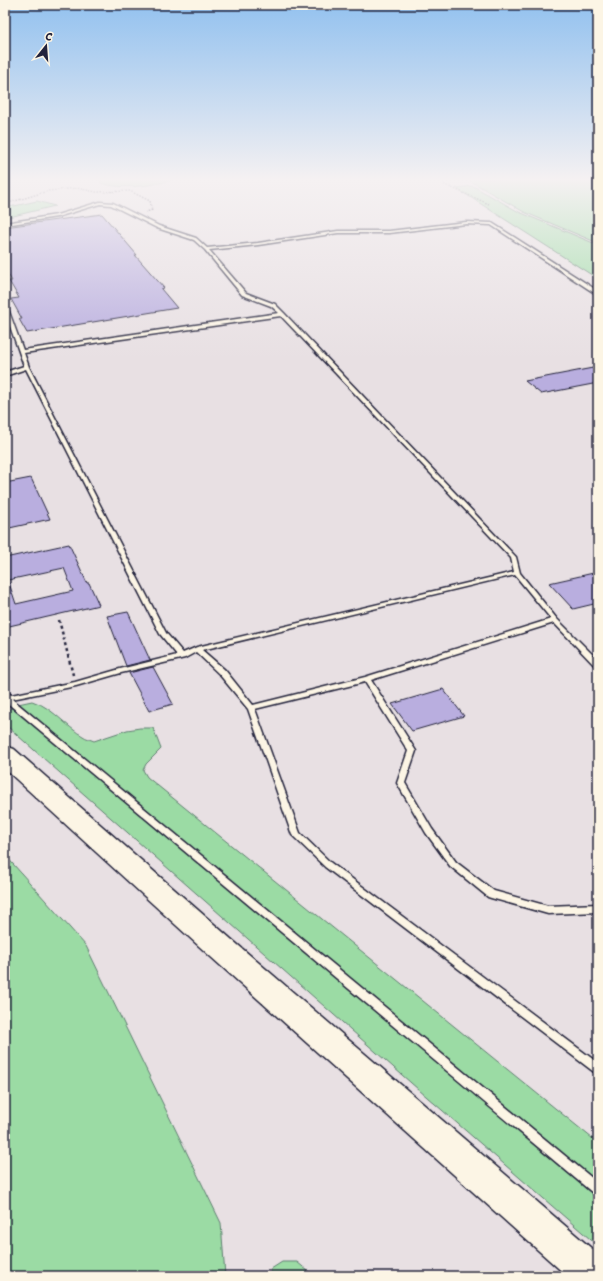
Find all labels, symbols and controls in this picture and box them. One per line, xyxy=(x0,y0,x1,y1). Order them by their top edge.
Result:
north arrow xyxy=(26,26,66,66)
text: С xyxy=(43,29,54,45)

